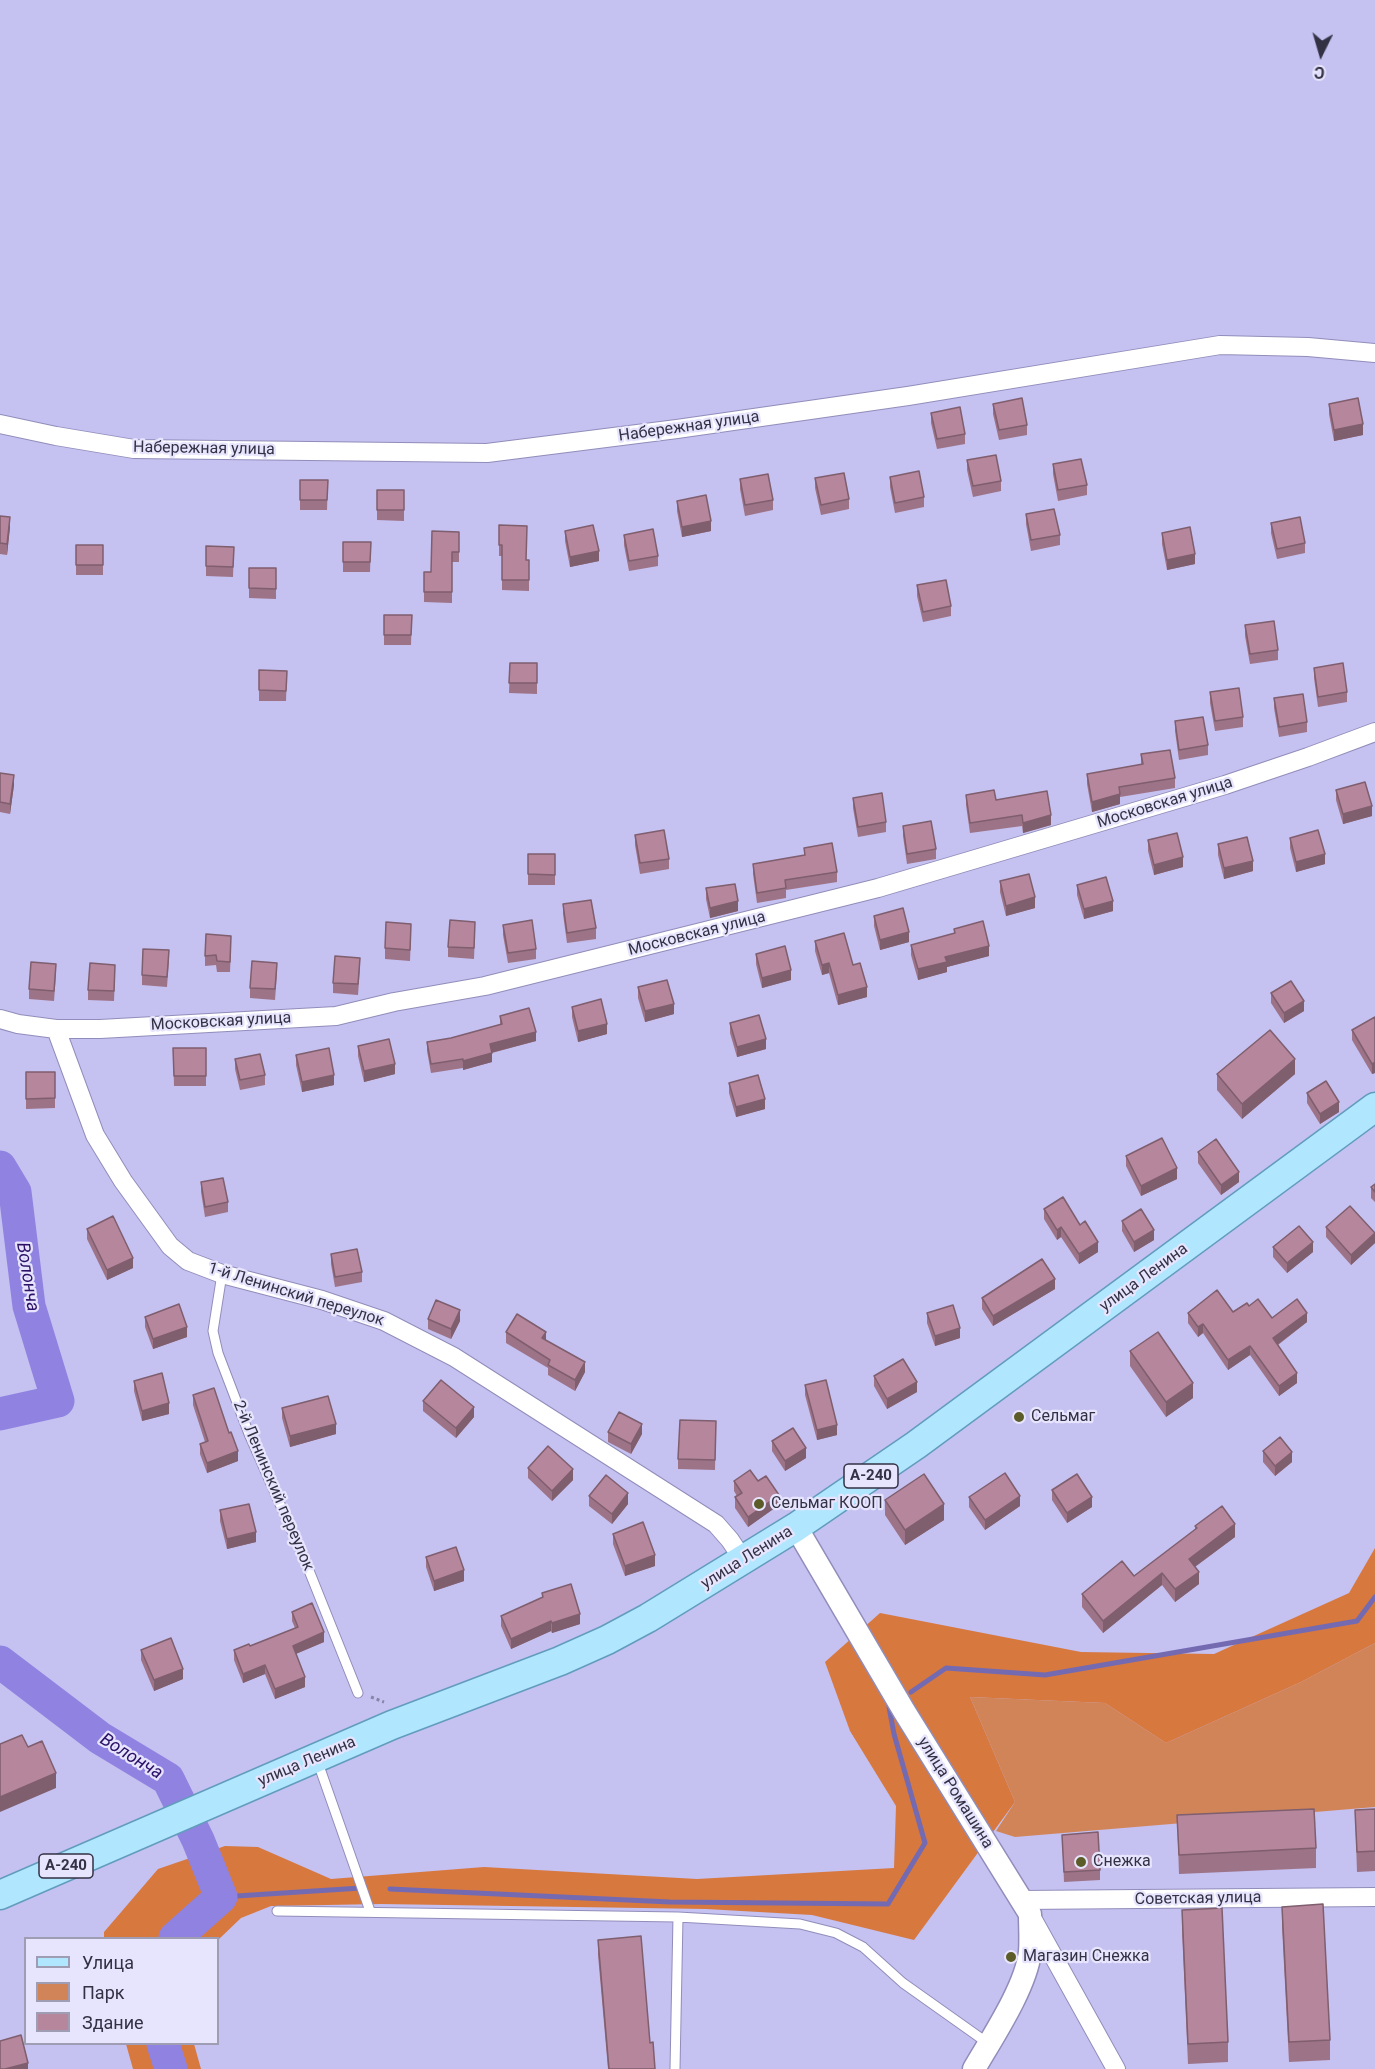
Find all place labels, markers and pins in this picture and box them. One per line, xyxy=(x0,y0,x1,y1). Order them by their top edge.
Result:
place label: Сельмаг xyxy=(1031,1407,1095,1427)
marker: Сельмаг xyxy=(1012,1410,1026,1424)
place label: Сельмаг КООП xyxy=(771,1494,883,1514)
marker: Сельмаг КООП xyxy=(752,1497,766,1511)
place label: Снежка xyxy=(1093,1852,1151,1872)
marker: Снежка xyxy=(1074,1855,1088,1869)
place label: Магазин Снежка xyxy=(1023,1947,1149,1967)
marker: Магазин Снежка xyxy=(1004,1950,1018,1964)

